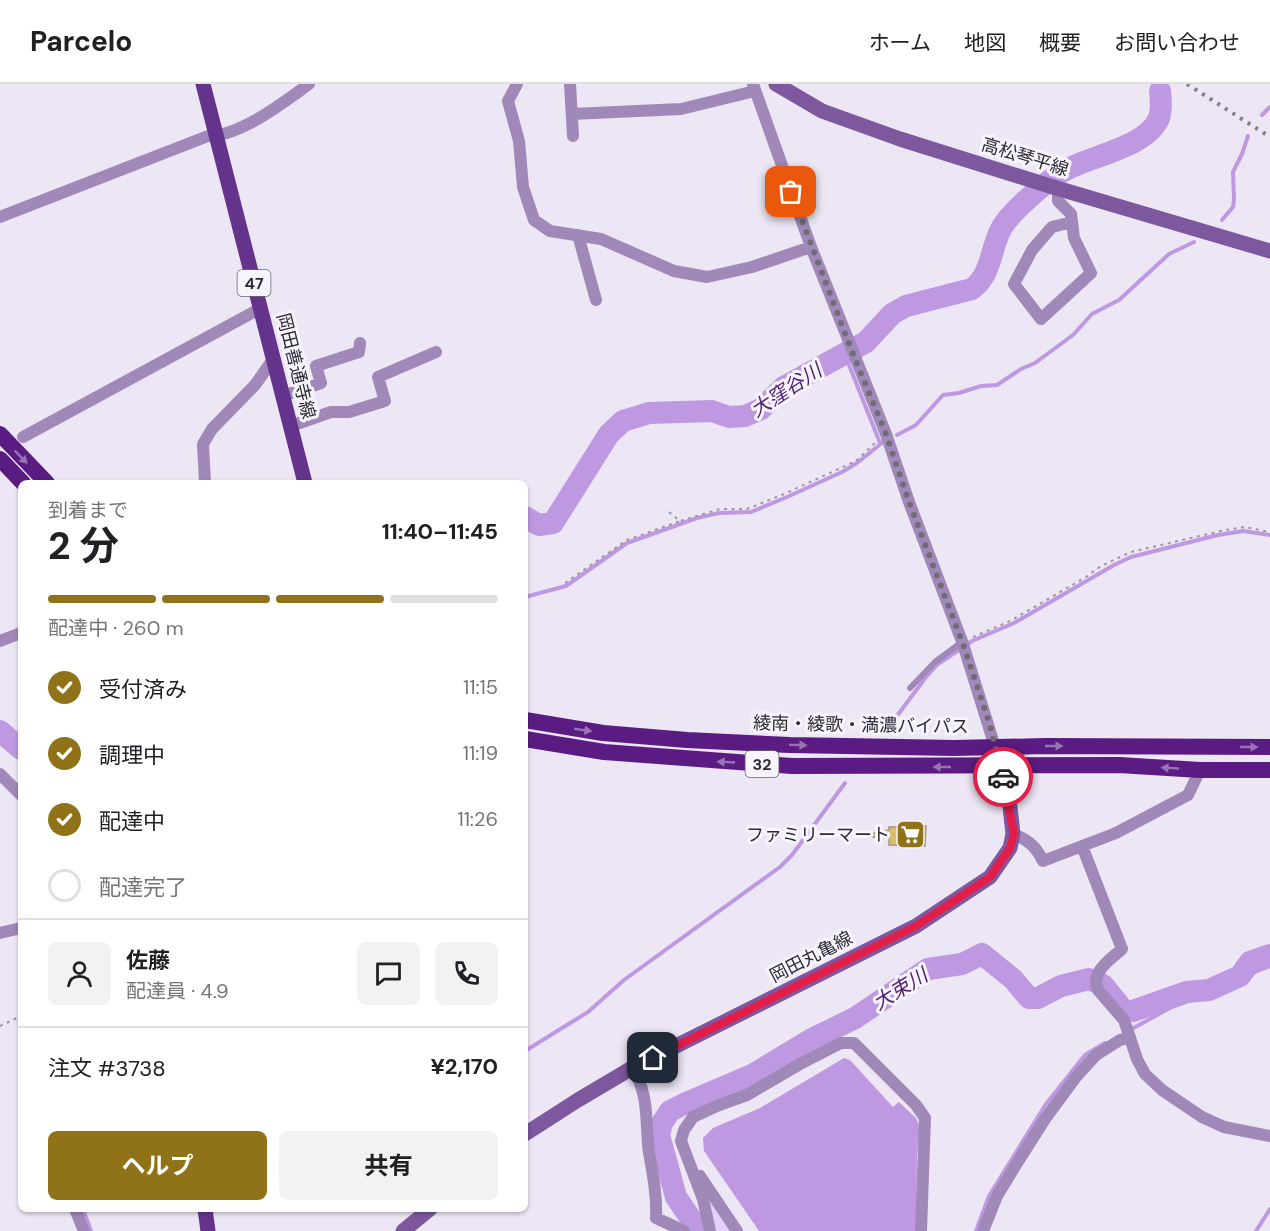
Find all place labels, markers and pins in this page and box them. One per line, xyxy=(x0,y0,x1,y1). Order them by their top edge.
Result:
pin xyxy=(765,166,816,217)
supermarket icon: ファミリーマート xyxy=(895,819,927,851)
place label: ファミリーマート xyxy=(746,823,890,847)
pin xyxy=(627,1032,678,1083)

